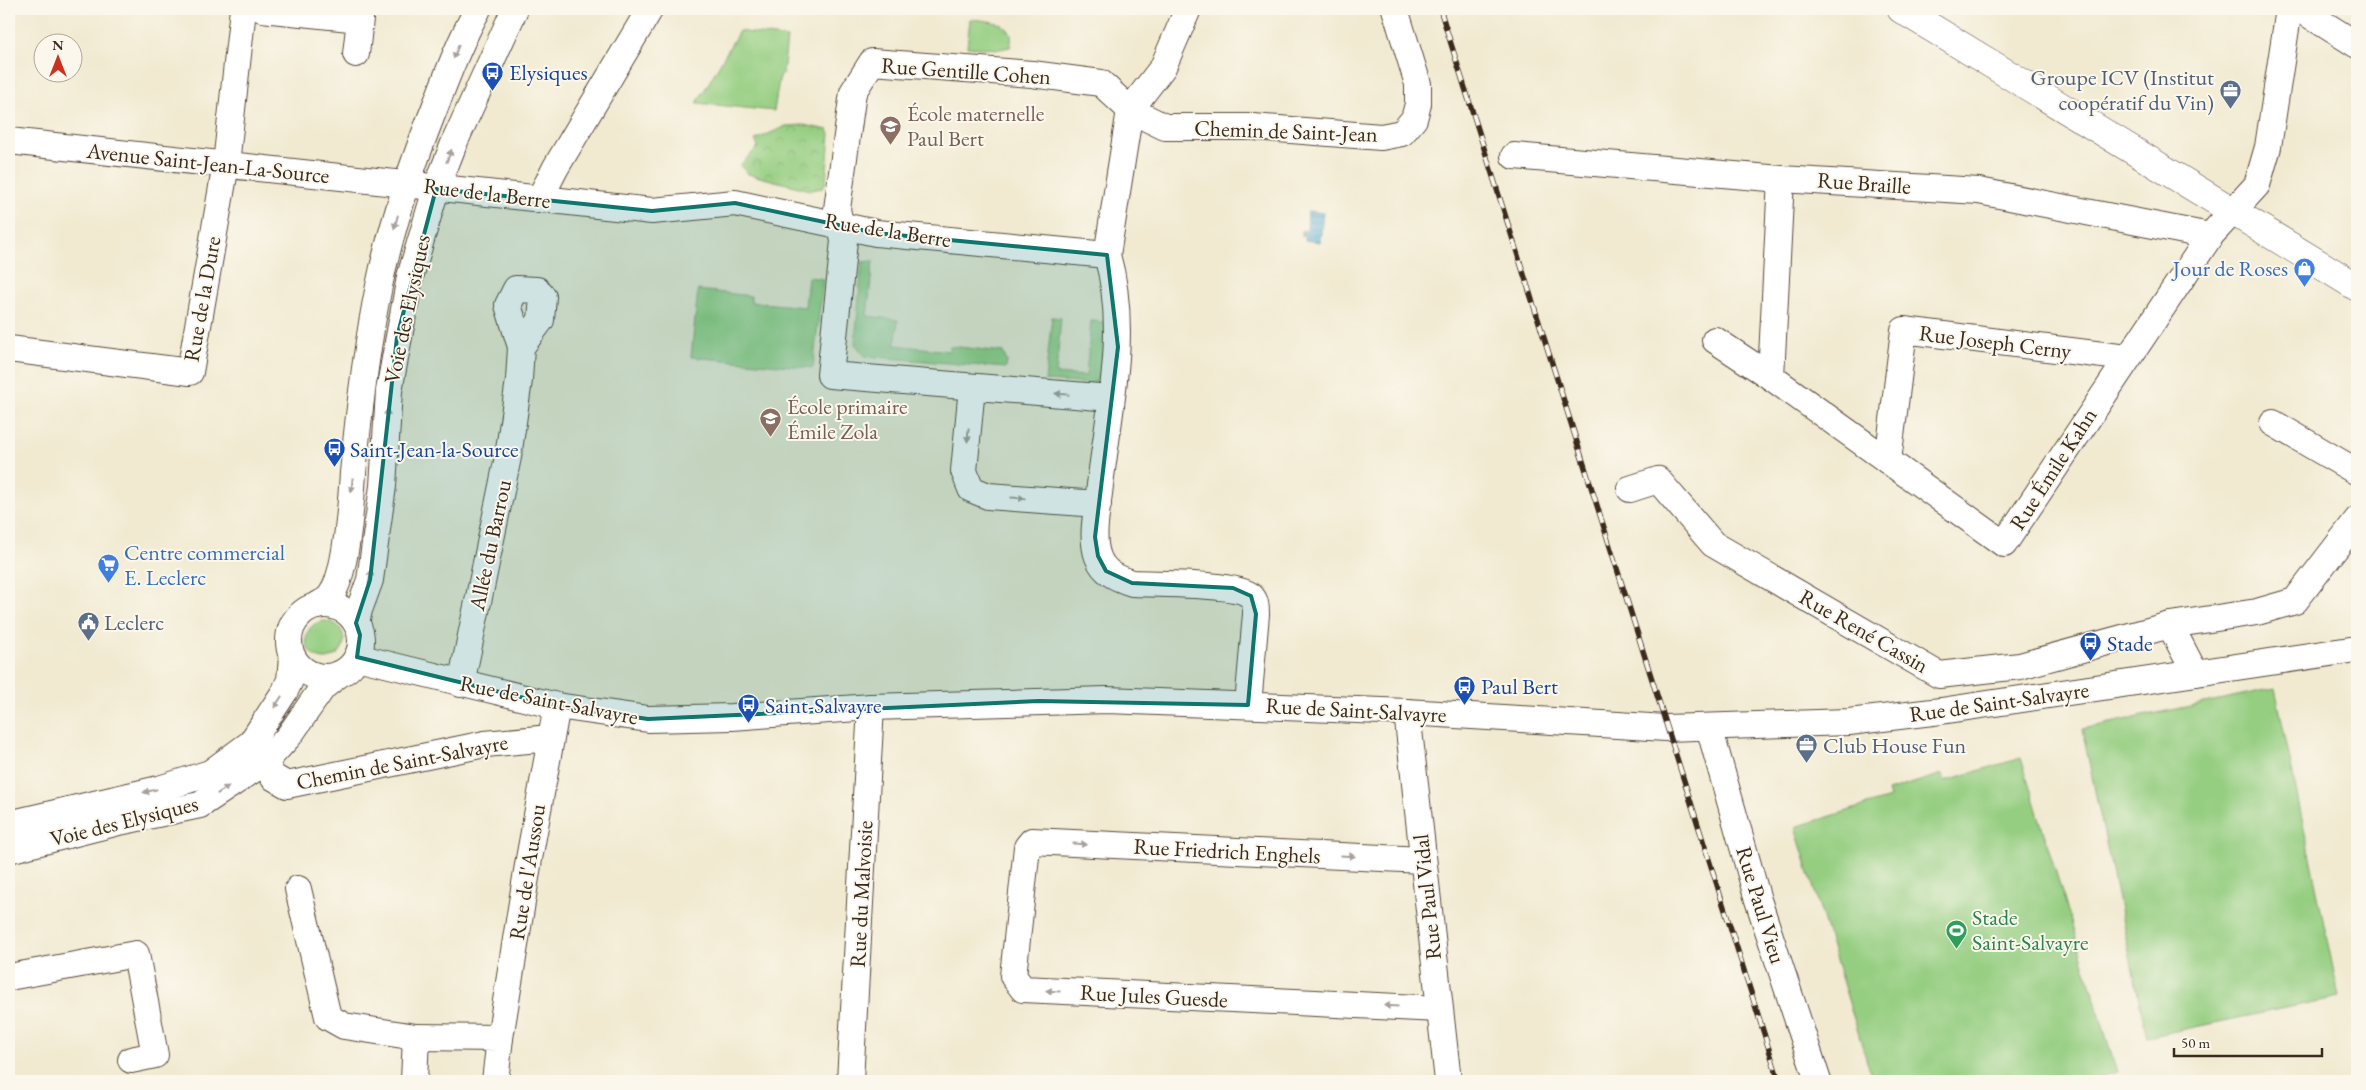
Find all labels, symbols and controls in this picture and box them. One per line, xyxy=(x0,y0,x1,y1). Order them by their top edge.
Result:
north arrow xyxy=(32,32,82,82)
text: N xyxy=(52,36,64,54)
one-way arrow xyxy=(452,45,459,60)
street label: Rue Gentille Cohen xyxy=(880,51,1052,91)
place label: Elysiques xyxy=(509,58,588,87)
bus stop icon: Elysiques xyxy=(481,60,505,91)
place label: Groupe ICV (Institut coopératif du Vin) xyxy=(2031,63,2214,117)
office icon: Groupe ICV (Institut coopératif du Vin) xyxy=(2218,78,2242,109)
place label: École maternelle Paul Bert xyxy=(907,99,1045,153)
street label: Chemin de Saint-Jean xyxy=(1194,113,1379,149)
school or university icon: École maternelle Paul Bert xyxy=(879,114,903,145)
street label: Avenue Saint-Jean-La-Source xyxy=(84,136,331,190)
one-way arrow xyxy=(445,149,453,164)
street label: Rue Braille xyxy=(1816,165,1912,201)
street label: Rue de la Berre xyxy=(422,171,553,215)
street label: Rue de la Berre xyxy=(823,206,954,254)
one-way arrow xyxy=(392,214,400,229)
street label: Voie des Elysiques xyxy=(377,232,437,386)
street label: Rue de la Dure xyxy=(177,234,227,364)
place label: Jour de Roses xyxy=(2171,254,2288,283)
shop icon: Jour de Roses xyxy=(2292,256,2316,287)
street label: Rue Joseph Cerny xyxy=(1917,318,2073,366)
one-way arrow xyxy=(1054,389,1070,397)
place label: École primaire Émile Zola xyxy=(787,392,908,446)
street label: Rue Émile Kahn xyxy=(2003,402,2104,536)
one-way arrow xyxy=(384,407,392,423)
school or university icon: École primaire Émile Zola xyxy=(759,407,783,438)
one-way arrow xyxy=(963,428,971,444)
place label: Saint-Jean-la-Source xyxy=(350,435,519,464)
bus stop icon: Saint-Jean-la-Source xyxy=(322,437,346,468)
street label: Allée du Barrou xyxy=(462,476,518,614)
one-way arrow xyxy=(348,478,356,494)
one-way arrow xyxy=(1010,494,1026,502)
place label: Centre commercial E. Leclerc xyxy=(124,538,285,592)
supermarket icon: Centre commercial E. Leclerc xyxy=(96,553,120,584)
one-way arrow xyxy=(366,570,374,585)
street label: Rue René Cassin xyxy=(1794,582,1934,680)
place label: Leclerc xyxy=(104,608,164,637)
public building icon: Leclerc xyxy=(76,610,100,641)
place label: Stade xyxy=(2107,629,2153,658)
bus stop icon: Stade xyxy=(2079,631,2103,662)
street label: Rue de Saint-Salvayre xyxy=(457,668,641,732)
place label: Paul Bert xyxy=(1481,672,1558,701)
bus stop icon: Paul Bert xyxy=(1453,674,1477,705)
street label: Rue de Saint-Salvayre xyxy=(1907,675,2091,729)
place label: Saint-Salvayre xyxy=(765,691,882,720)
street label: Rue de Saint-Salvayre xyxy=(1265,691,1448,729)
bus stop icon: Saint-Salvayre xyxy=(737,693,761,724)
one-way arrow xyxy=(273,696,283,709)
street label: Chemin de Saint-Salvayre xyxy=(294,727,511,797)
place label: Club House Fun xyxy=(1823,731,1966,760)
office icon: Club House Fun xyxy=(1795,733,1819,764)
one-way arrow xyxy=(216,785,229,795)
one-way arrow xyxy=(142,787,157,795)
street label: Voie des Elysiques xyxy=(47,789,201,853)
street label: Rue de l'Aussou xyxy=(502,801,552,942)
street label: Rue du Malvoisie xyxy=(843,819,879,968)
street label: Rue Friedrich Enghels xyxy=(1133,832,1321,870)
street label: Rue Paul Vidal xyxy=(1406,833,1448,961)
one-way arrow xyxy=(1073,840,1089,848)
street label: Rue Paul Vieu xyxy=(1729,843,1793,968)
one-way arrow xyxy=(1340,853,1356,861)
place label: Stade Saint-Salvayre xyxy=(1972,903,2089,957)
sports icon: Stade Saint-Salvayre xyxy=(1944,918,1968,949)
street label: Rue Jules Guesde xyxy=(1079,978,1229,1014)
one-way arrow xyxy=(1045,986,1061,994)
one-way arrow xyxy=(1382,1002,1398,1010)
scale bar xyxy=(2174,1025,2321,1057)
text: 50 m xyxy=(2181,1033,2210,1052)

